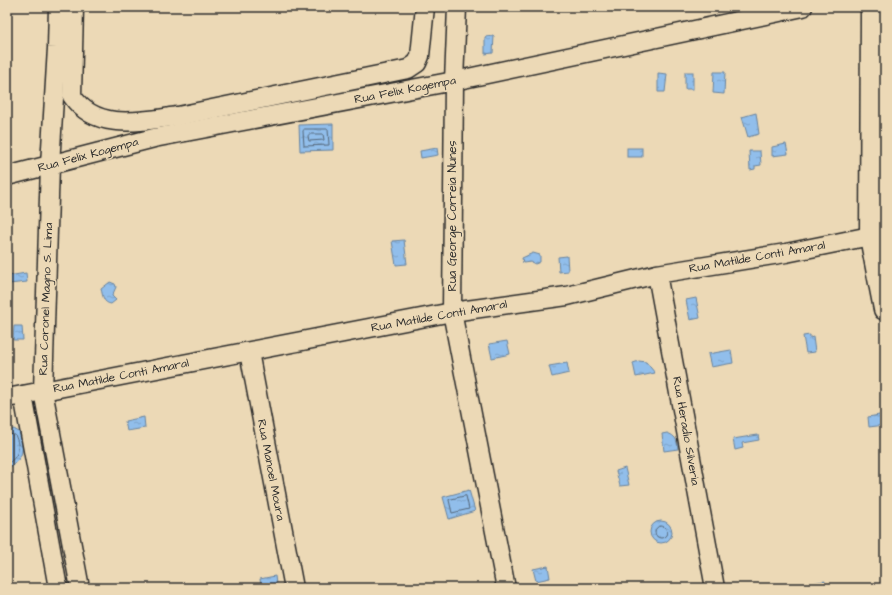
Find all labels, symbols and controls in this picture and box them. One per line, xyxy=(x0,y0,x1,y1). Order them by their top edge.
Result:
street label: Rua Felix Kogempa xyxy=(353,72,458,109)
street label: Rua Felix Kogempa xyxy=(36,133,140,178)
street label: Rua George Correia Nunes xyxy=(444,140,462,292)
street label: Rua Coronel Magno S. Lima xyxy=(35,222,58,376)
street label: Rua Matilde Conti Amaral xyxy=(688,237,827,277)
street label: Rua Matilde Conti Amaral xyxy=(370,296,509,336)
street label: Rua Matilde Conti Amaral xyxy=(52,354,190,398)
street label: Rua Heradio Silveria xyxy=(668,375,704,487)
street label: Rua Manoel Moura xyxy=(253,418,289,522)

